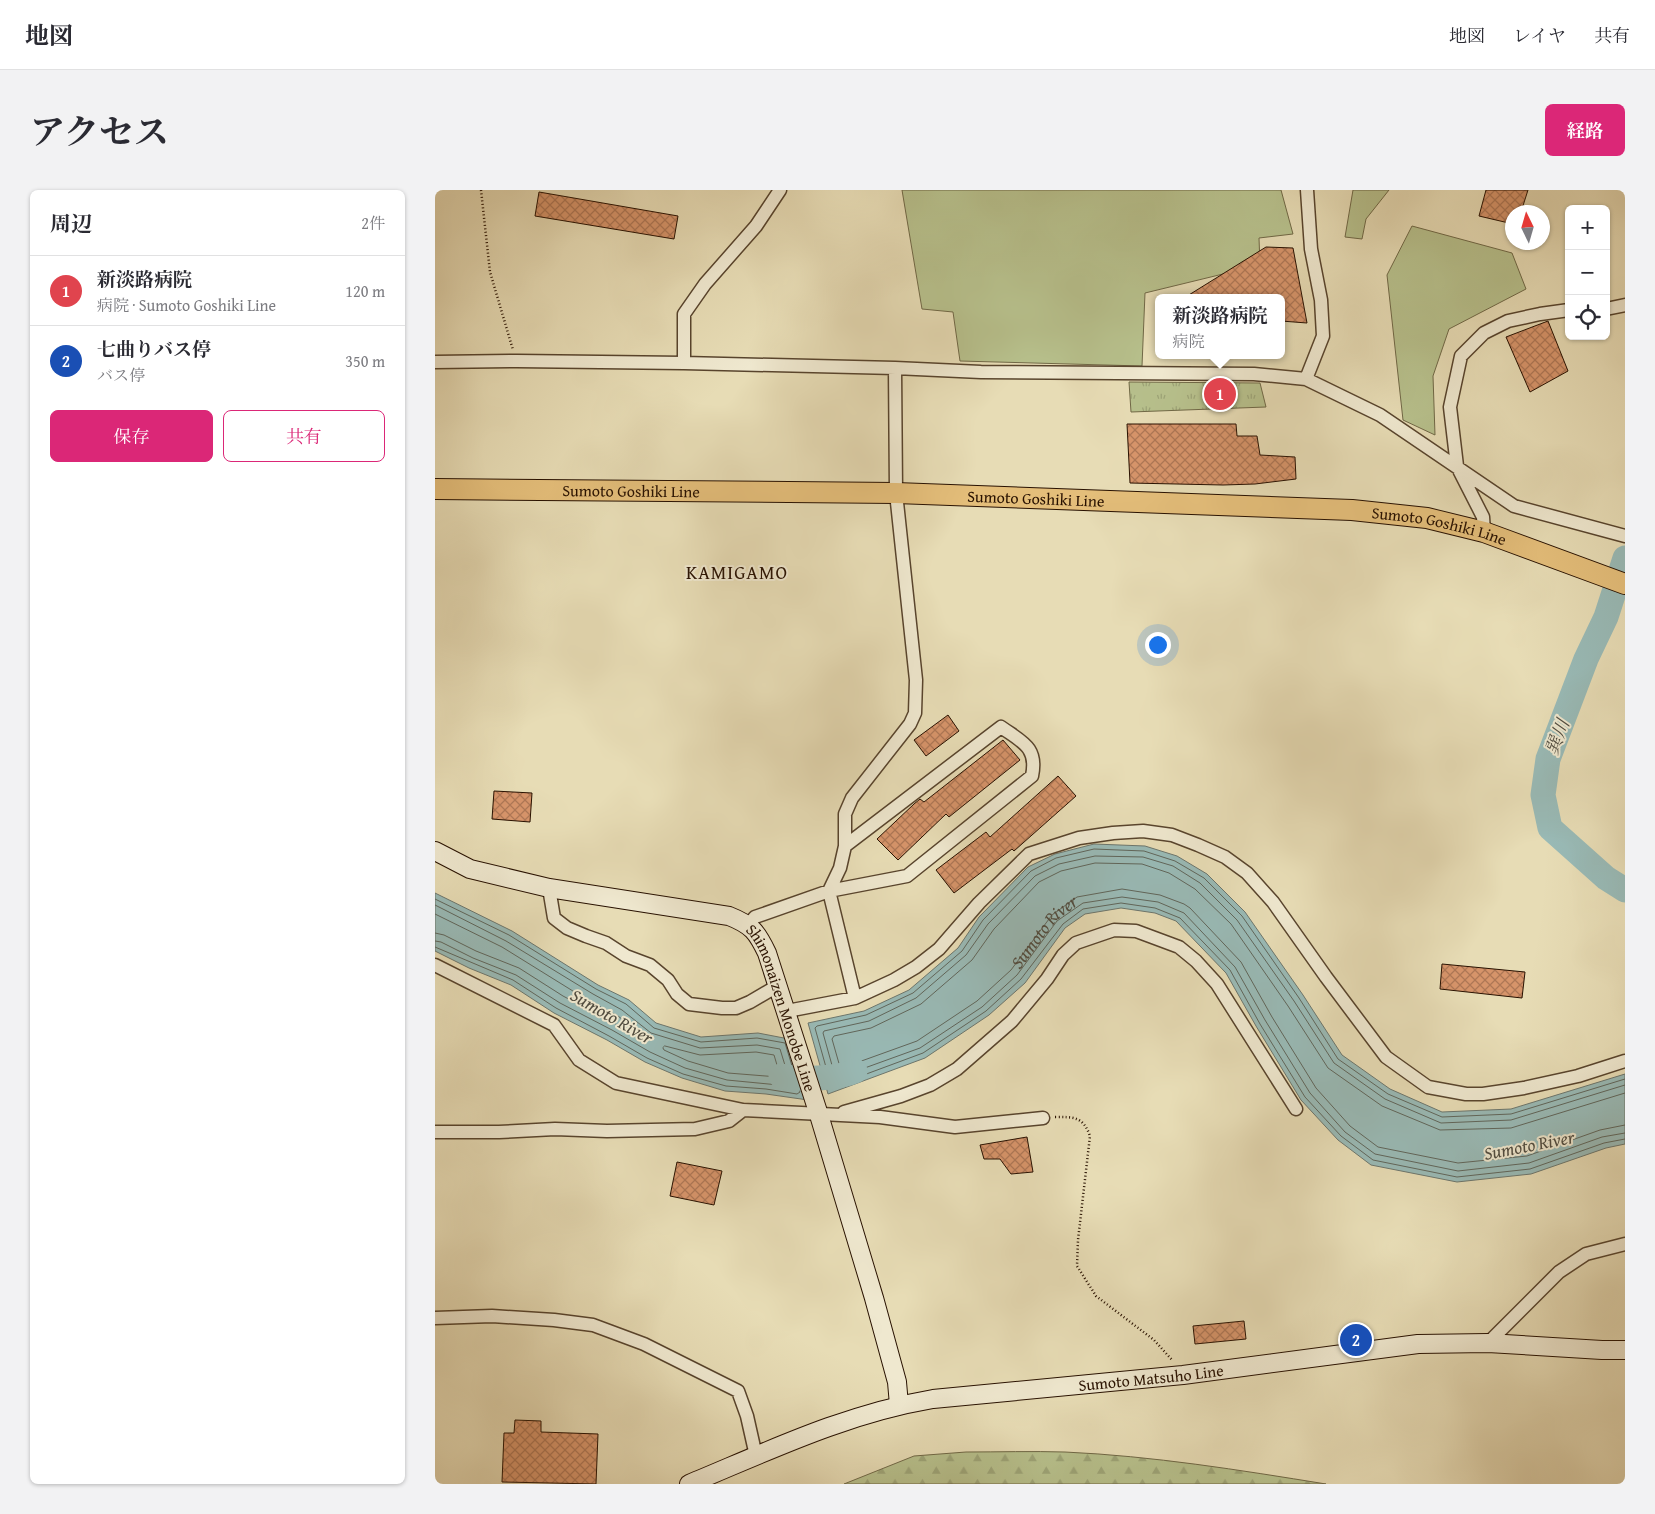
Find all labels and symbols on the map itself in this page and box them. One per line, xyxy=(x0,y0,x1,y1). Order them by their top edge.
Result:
north arrow xyxy=(1505,205,1550,250)
pin: 1 xyxy=(1204,375,1236,413)
street label: Sumoto Goshiki Line xyxy=(562,478,700,503)
street label: Sumoto Goshiki Line xyxy=(967,484,1105,513)
street label: Sumoto Goshiki Line xyxy=(1371,500,1510,551)
district label: KAMIGAMO xyxy=(686,558,788,586)
your location xyxy=(1145,632,1171,658)
water label: 巽川 xyxy=(1538,713,1577,759)
water label: Sumoto River xyxy=(1003,887,1084,974)
street label: Shimonaizen Monobe Line xyxy=(741,918,823,1095)
water label: Sumoto River xyxy=(566,981,660,1051)
water label: Sumoto River xyxy=(1481,1123,1578,1167)
pin: 2 xyxy=(1340,1321,1372,1359)
street label: Sumoto Matsuho Line xyxy=(1077,1358,1225,1397)

